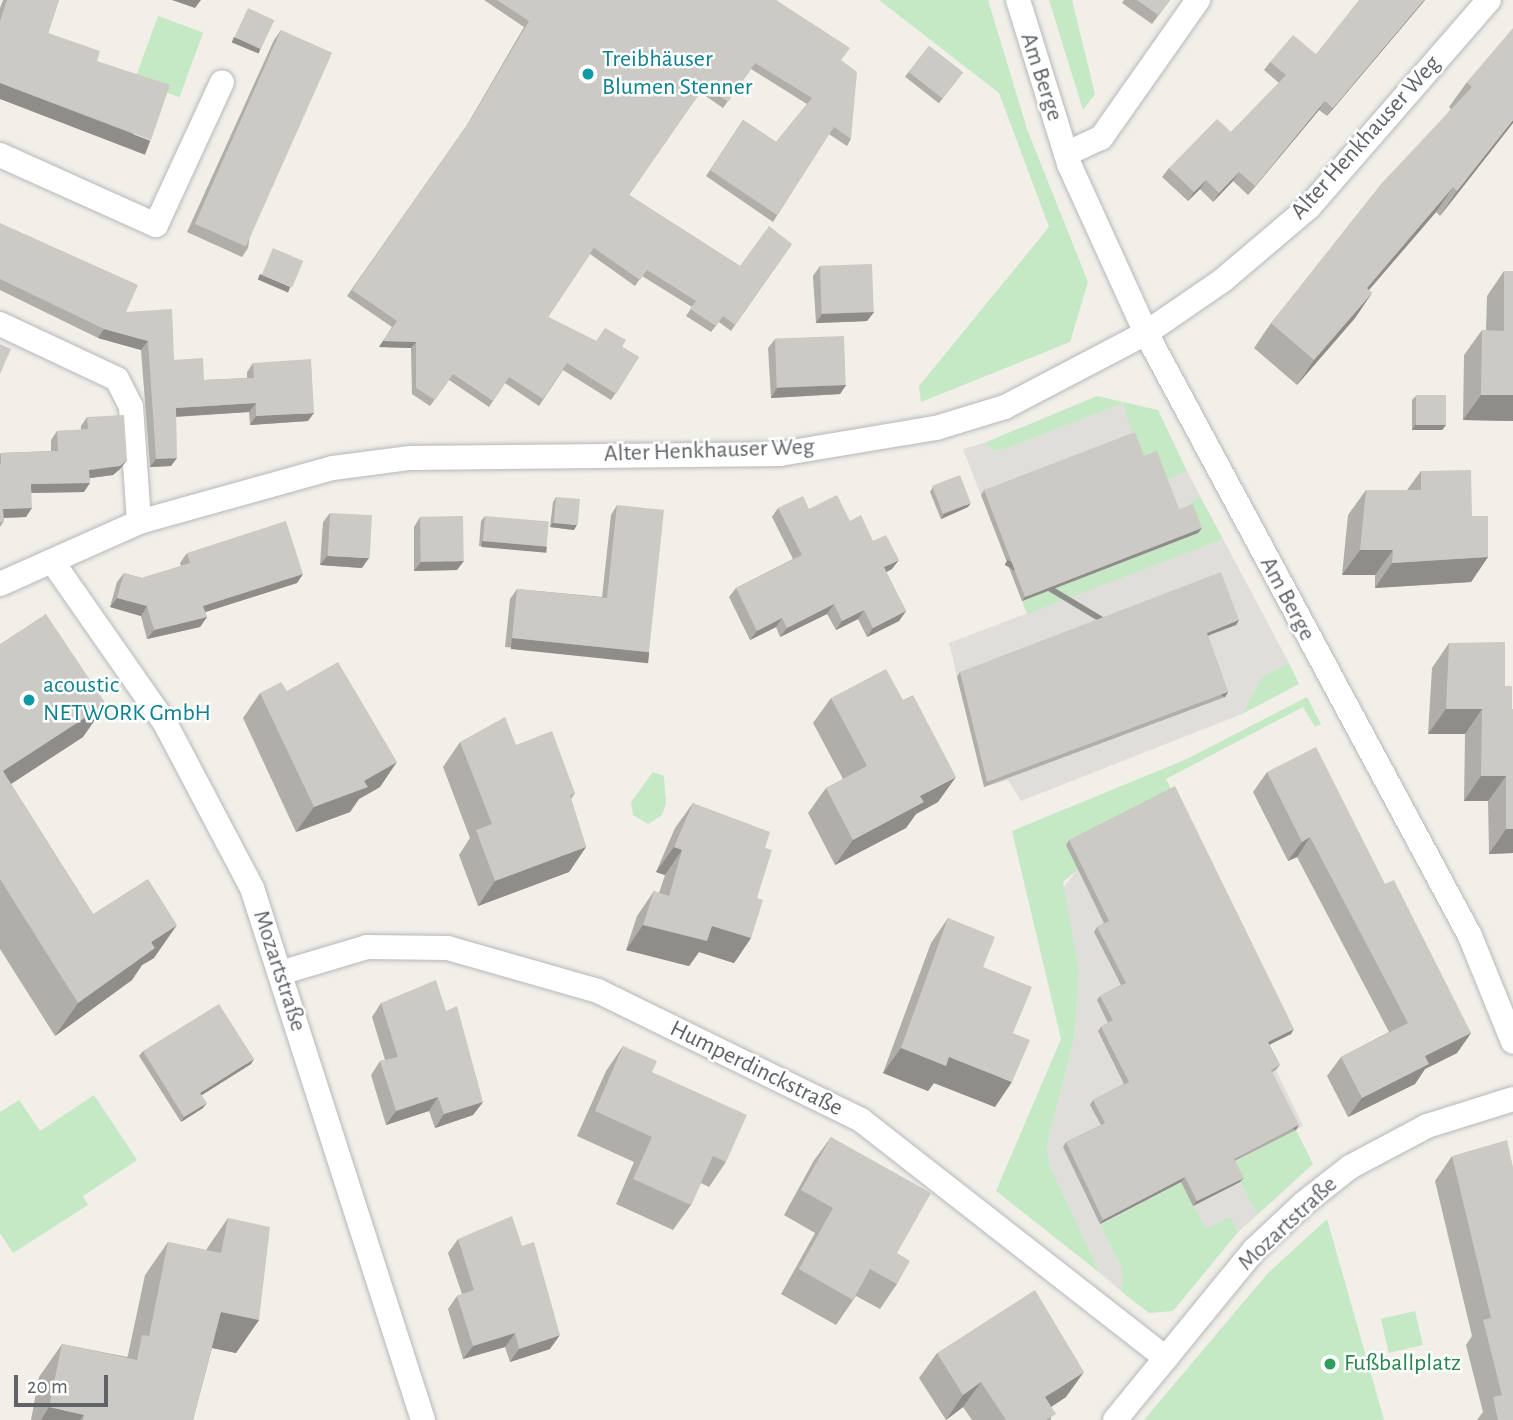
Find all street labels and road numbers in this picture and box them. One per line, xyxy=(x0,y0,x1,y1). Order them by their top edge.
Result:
street label: Am Berge xyxy=(1013,29,1069,125)
street label: Alter Henkhauser Weg xyxy=(1285,50,1447,226)
street label: Alter Henkhauser Weg xyxy=(603,433,815,469)
street label: Am Berge xyxy=(1253,552,1321,646)
street label: Mozartstraße xyxy=(246,907,312,1035)
street label: Humperdinckstraße xyxy=(665,1015,847,1123)
street label: Mozartstraße xyxy=(1232,1171,1344,1277)

